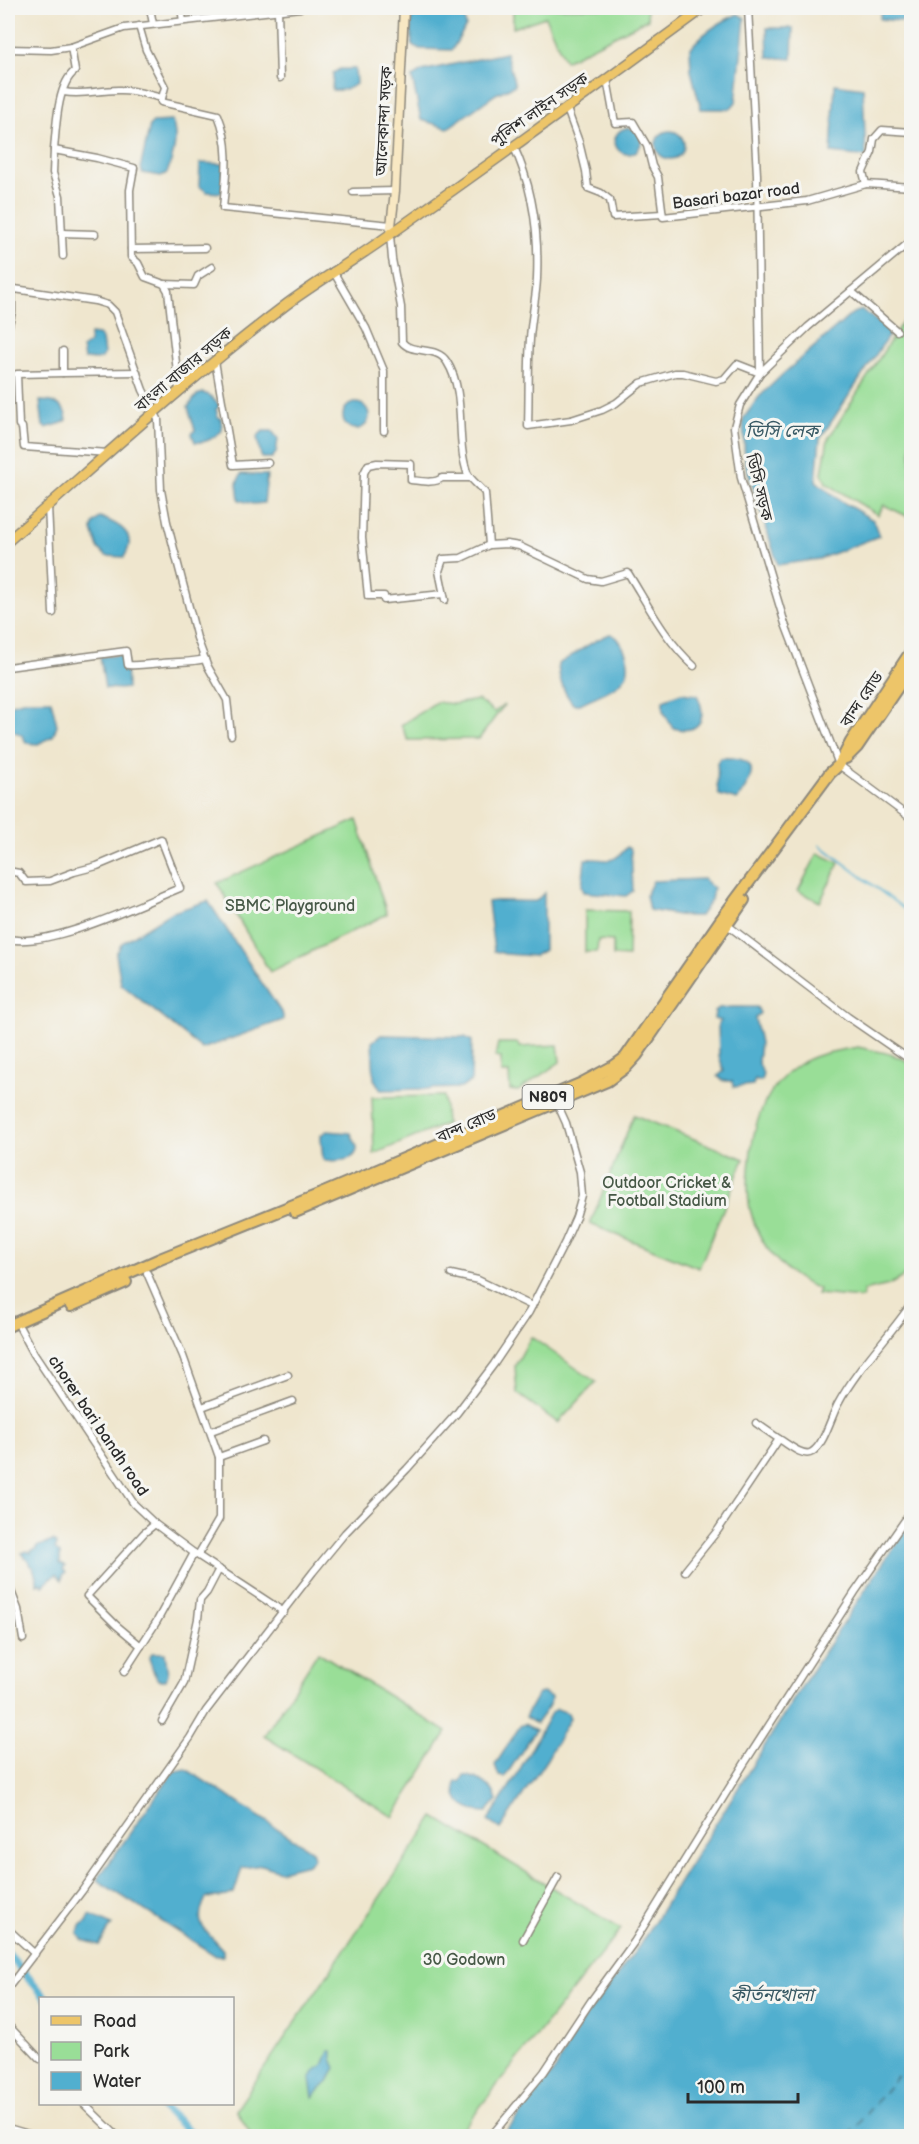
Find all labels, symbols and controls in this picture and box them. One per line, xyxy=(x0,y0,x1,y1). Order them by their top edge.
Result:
street label: আলেকান্দা সড়ক xyxy=(372,65,397,177)
street label: পুলিশ লাইন সড়ক xyxy=(487,68,593,151)
street label: Basari bazar road xyxy=(671,179,801,214)
street label: বাংলা বাজার সড়ক xyxy=(131,323,237,417)
water label: ডিসি লেক xyxy=(746,420,822,442)
street label: ডিসি সড়ক xyxy=(741,451,777,524)
street label: বান্দ রোড xyxy=(836,668,888,732)
park label: SBMC Playground xyxy=(225,897,355,916)
road number: N809 xyxy=(522,1085,574,1109)
street label: বান্দ রোড xyxy=(433,1105,500,1148)
park label: Outdoor Cricket & Football Stadium xyxy=(602,1174,732,1211)
street label: chorer bari bandh road xyxy=(44,1352,152,1500)
park label: 30 Godown xyxy=(423,1951,505,1970)
water label: কীর্তনখোলা xyxy=(730,1984,817,2006)
legend xyxy=(39,1997,234,2105)
text: Road xyxy=(93,2011,137,2032)
text: Park xyxy=(93,2041,129,2062)
scale bar xyxy=(688,2066,798,2104)
text: Water xyxy=(93,2071,141,2092)
text: 100 m xyxy=(697,2077,745,2098)

